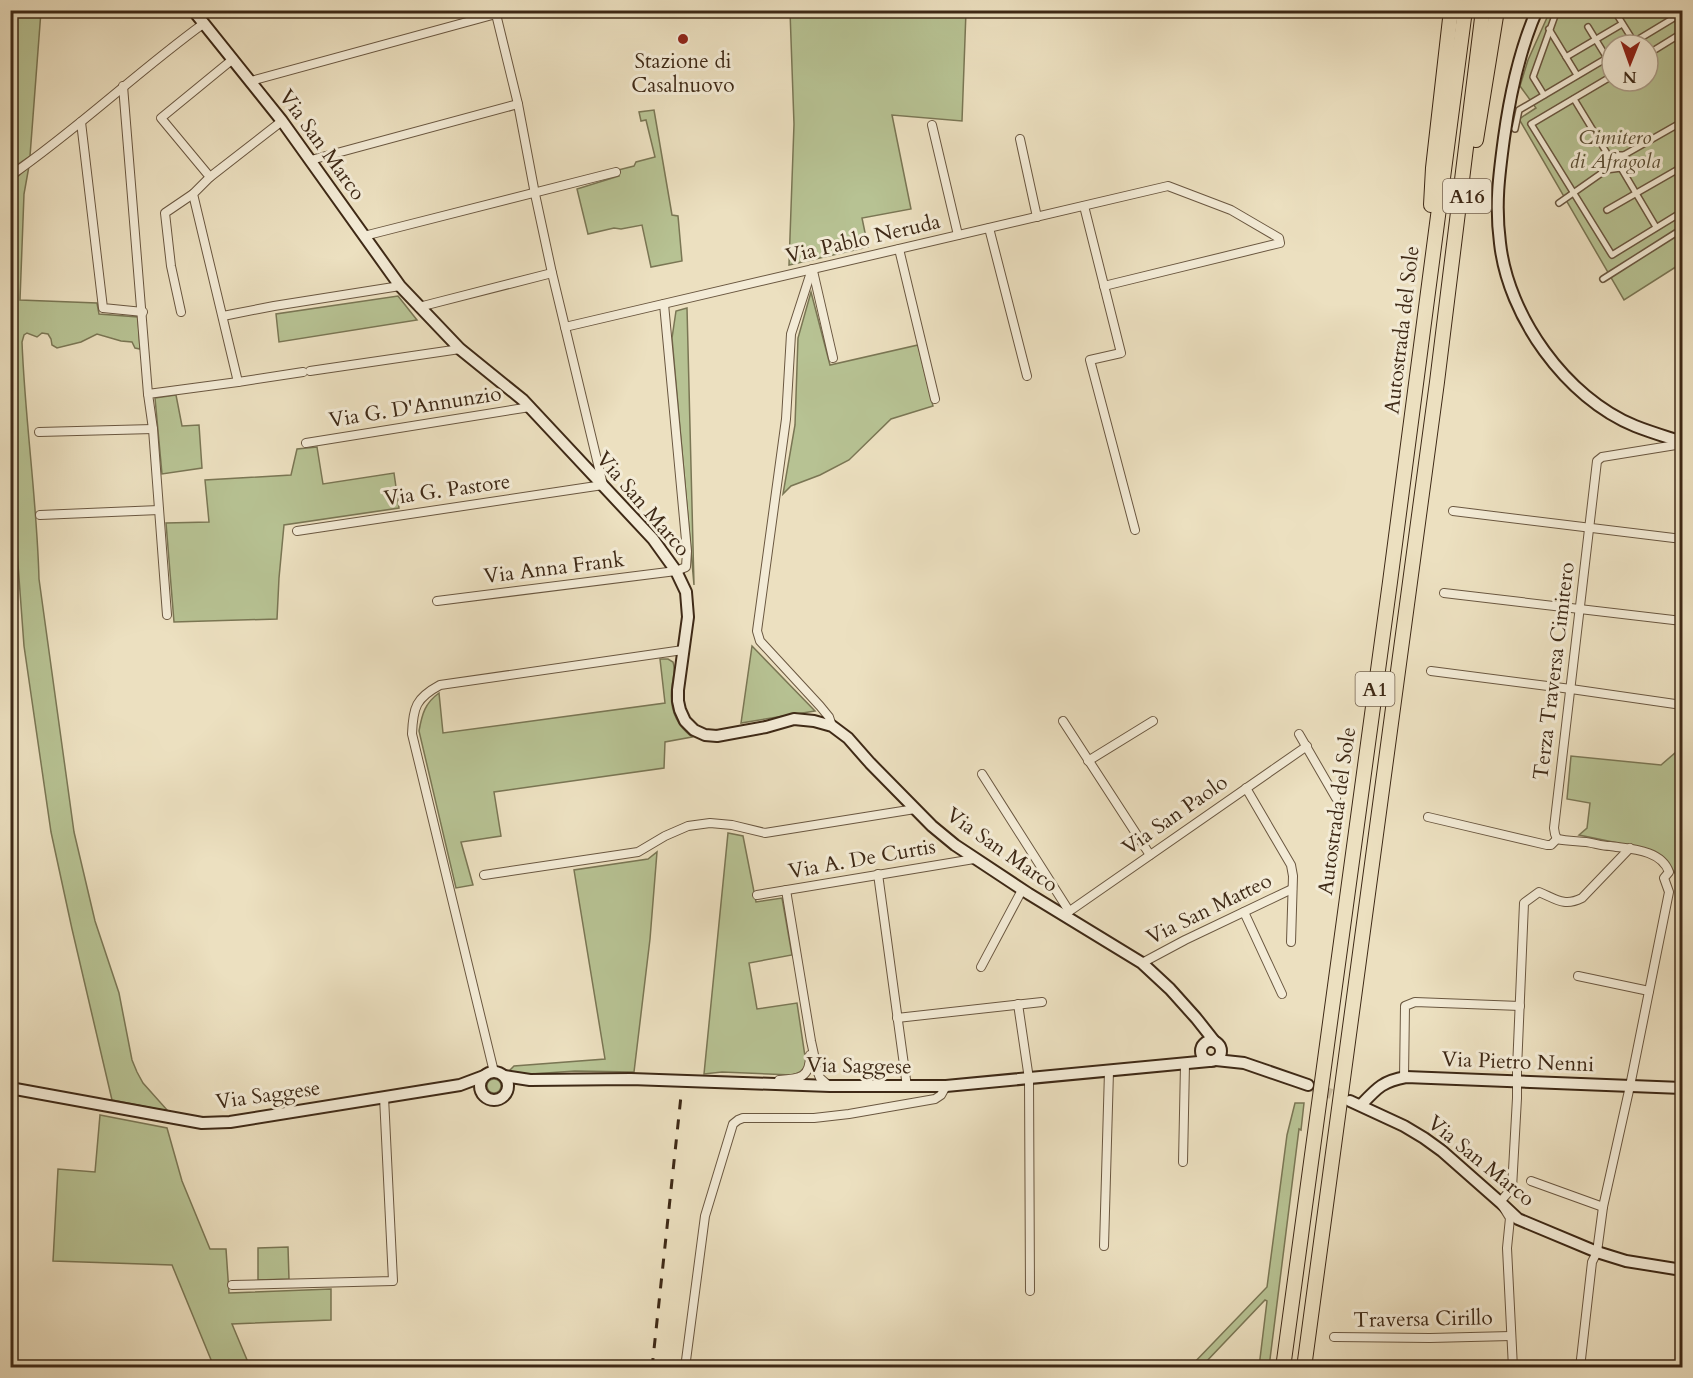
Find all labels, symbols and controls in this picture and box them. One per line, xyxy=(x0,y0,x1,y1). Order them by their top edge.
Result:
marker: Stazione di Casalnuovo xyxy=(676,32,690,46)
north arrow xyxy=(1600,33,1660,93)
place label: Stazione di Casalnuovo xyxy=(631,47,735,100)
text: N xyxy=(1623,66,1637,88)
street label: Via San Marco xyxy=(272,84,372,206)
park label: Cimitero di Afragola xyxy=(1569,123,1661,176)
road number: A16 xyxy=(1443,179,1491,213)
street label: Via Pablo Neruda xyxy=(783,207,943,271)
street label: Autostrada del Sole xyxy=(1377,244,1427,416)
street label: Via G. D'Annunzio xyxy=(327,379,503,435)
street label: Via San Marco xyxy=(589,445,697,563)
street label: Via G. Pastore xyxy=(382,467,512,513)
street label: Via Anna Frank xyxy=(482,545,627,591)
street label: Terza Traversa Cimitero xyxy=(1526,560,1582,782)
road number: A1 xyxy=(1356,672,1394,706)
street label: Autostrada del Sole xyxy=(1311,725,1363,897)
street label: Via San Paolo xyxy=(1116,768,1234,862)
street label: Via San Marco xyxy=(940,801,1064,899)
street label: Via A. De Curtis xyxy=(786,832,938,886)
street label: Via San Matteo xyxy=(1141,866,1277,952)
street label: Via Pietro Nenni xyxy=(1441,1045,1595,1079)
street label: Via Saggese xyxy=(806,1051,912,1081)
street label: Via Saggese xyxy=(214,1073,322,1117)
street label: Via San Marco xyxy=(1421,1109,1541,1213)
street label: Traversa Cirillo xyxy=(1353,1303,1493,1335)

